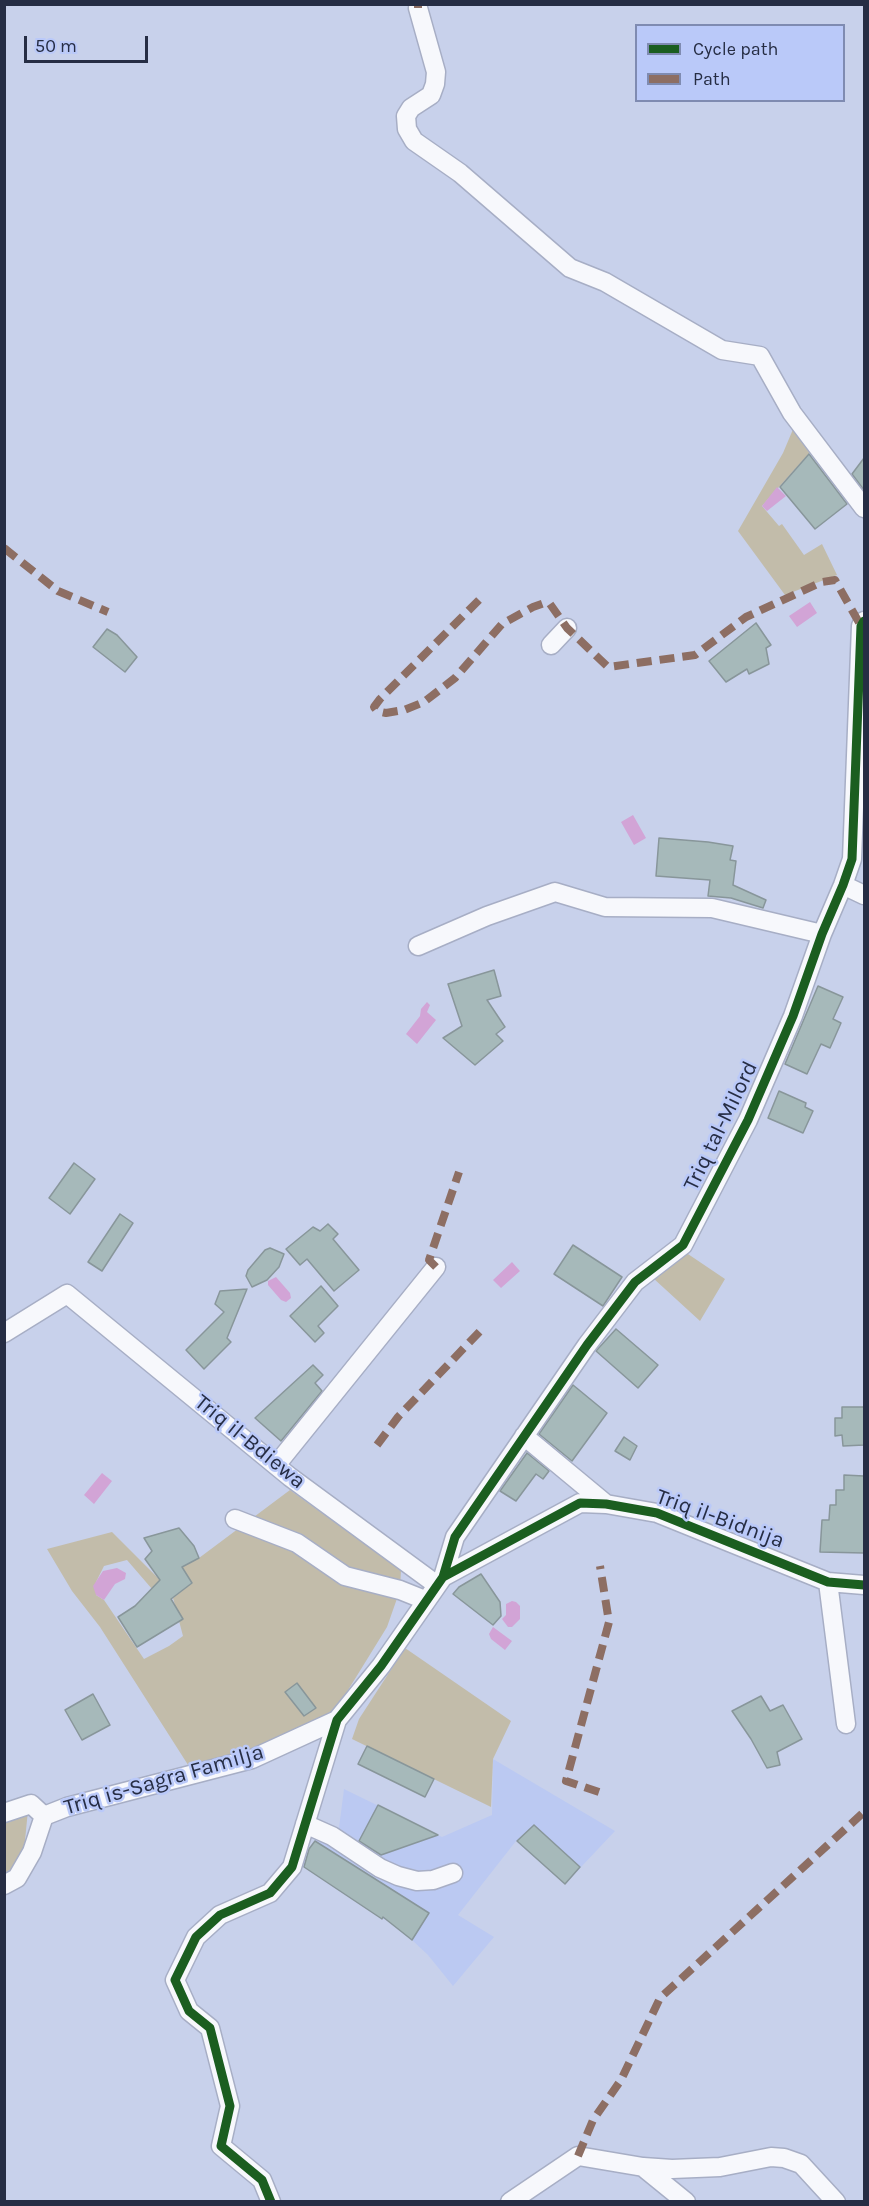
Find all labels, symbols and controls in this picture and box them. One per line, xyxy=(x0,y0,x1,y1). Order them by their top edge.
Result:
scale bar xyxy=(27,24,152,62)
legend xyxy=(635,24,845,102)
text: 50 m xyxy=(35,35,77,57)
text: Cycle path xyxy=(693,38,778,60)
text: Path xyxy=(693,68,731,90)
street label: Triq tal-Milord xyxy=(678,1057,764,1195)
street label: Triq il-Bdiewa xyxy=(189,1389,311,1495)
street label: Triq il-Bidnija xyxy=(652,1484,788,1554)
street label: Triq is-Sagra Familja xyxy=(61,1739,267,1821)

